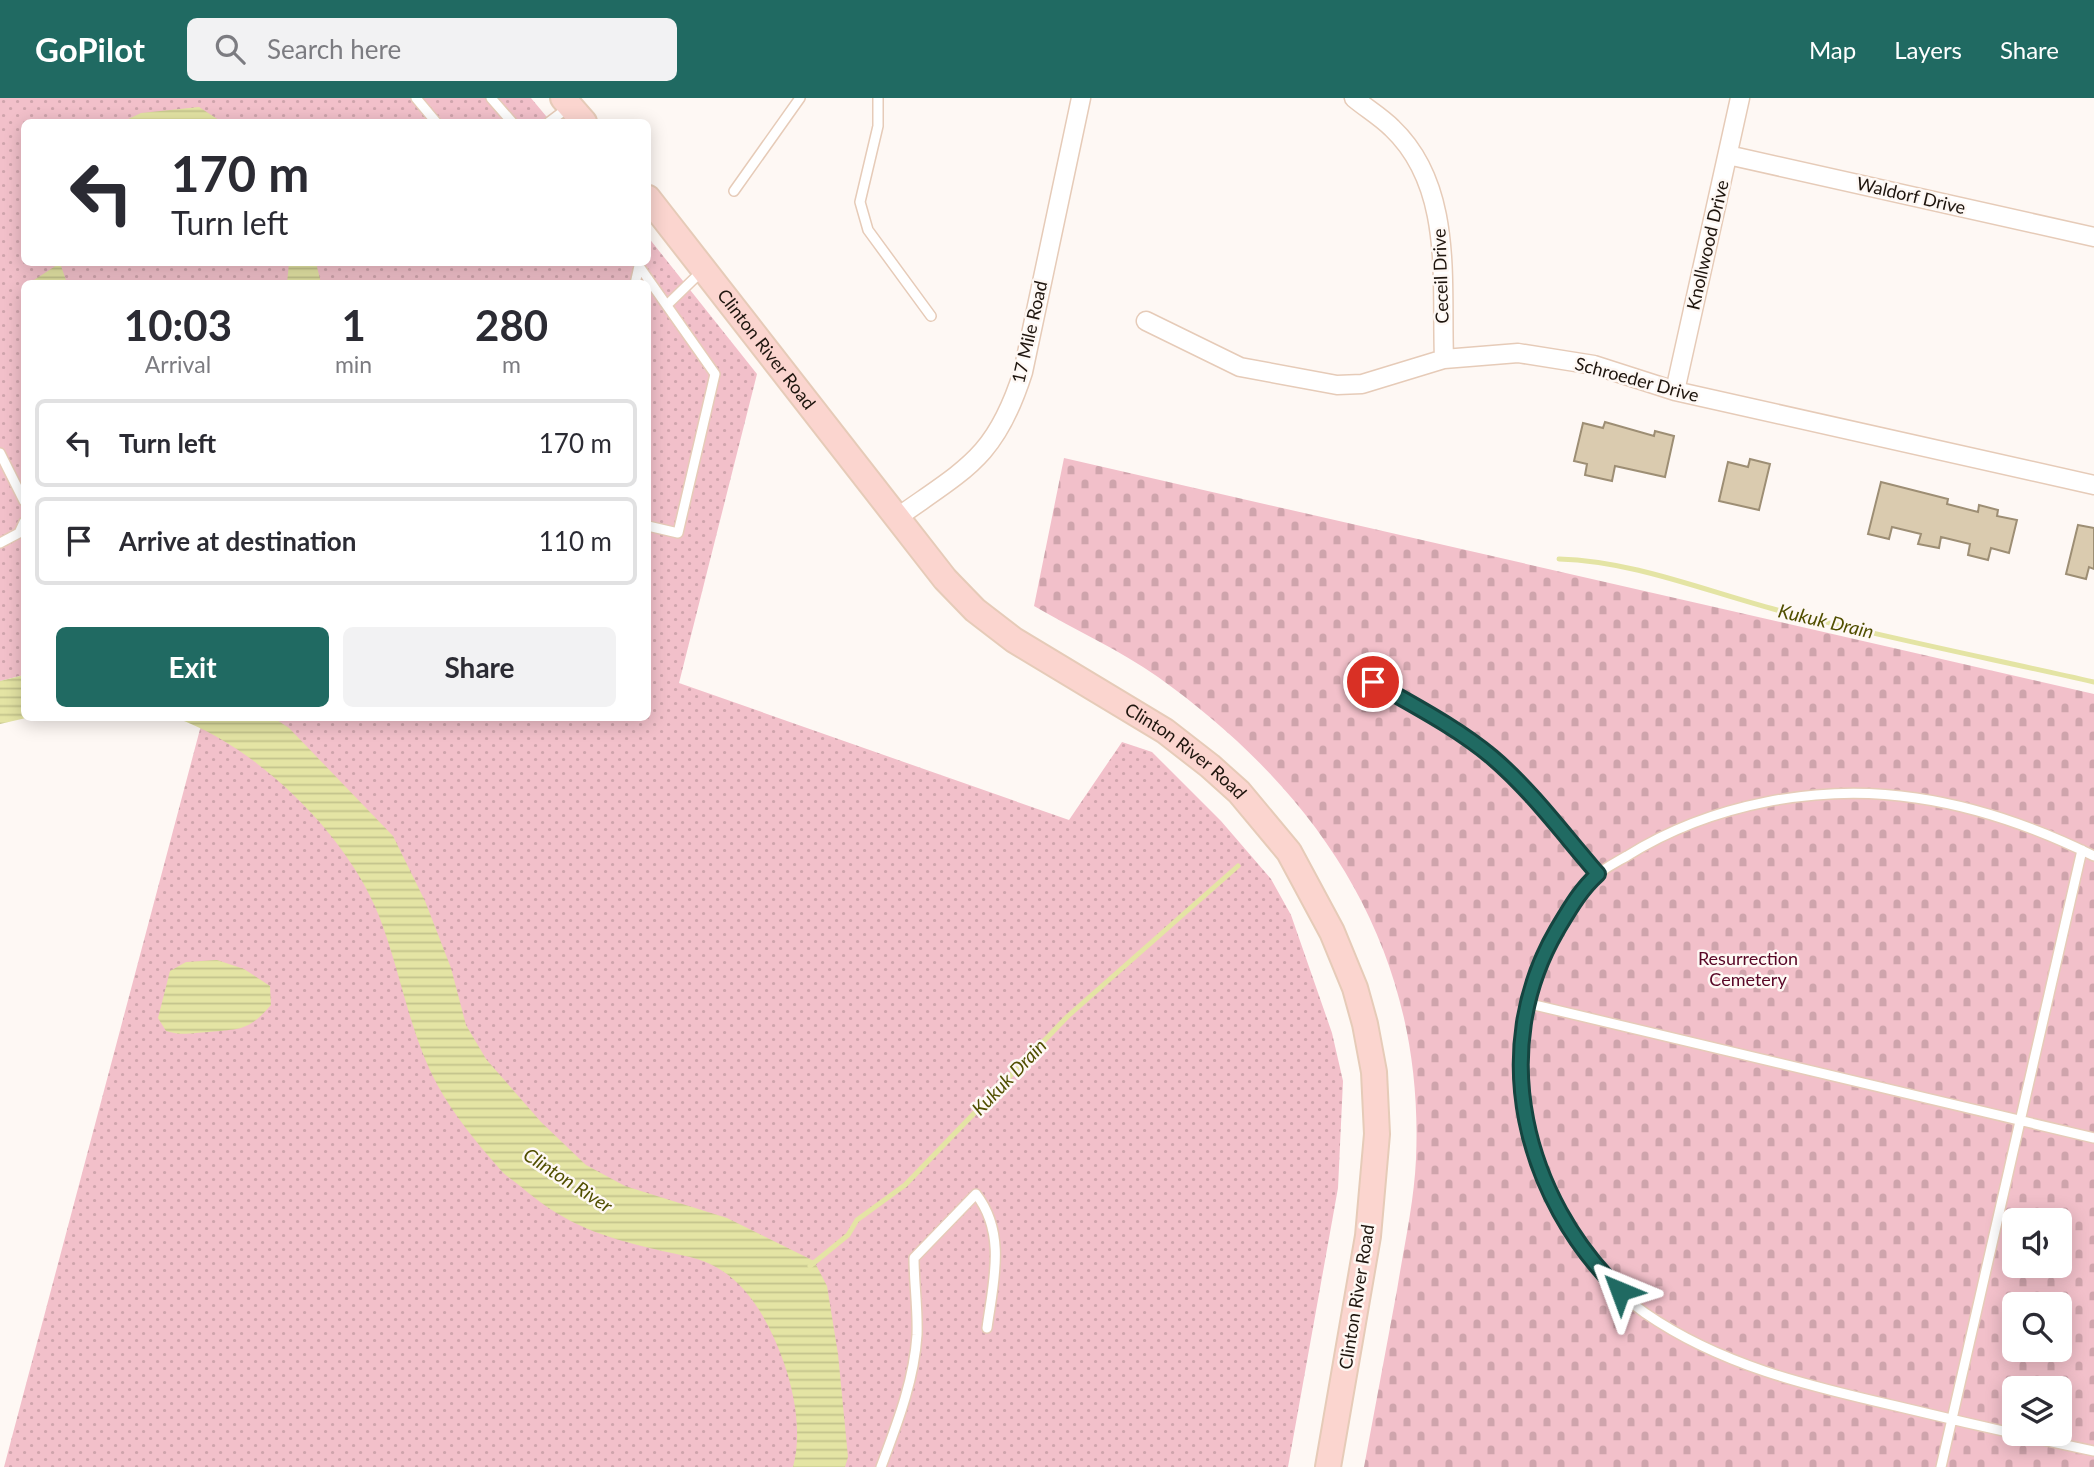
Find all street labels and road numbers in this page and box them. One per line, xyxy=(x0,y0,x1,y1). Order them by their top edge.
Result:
street label: Waldorf Drive xyxy=(1855,172,1968,218)
street label: Knollwood Drive xyxy=(1681,178,1733,312)
street label: Ceceil Drive xyxy=(1427,228,1453,324)
street label: 17 Mile Road xyxy=(1007,278,1052,385)
street label: Clinton River Road xyxy=(713,284,821,413)
street label: Schroeder Drive xyxy=(1573,352,1702,406)
street label: Clinton River Road xyxy=(1121,697,1252,803)
street label: Clinton River Road xyxy=(1334,1223,1378,1371)

